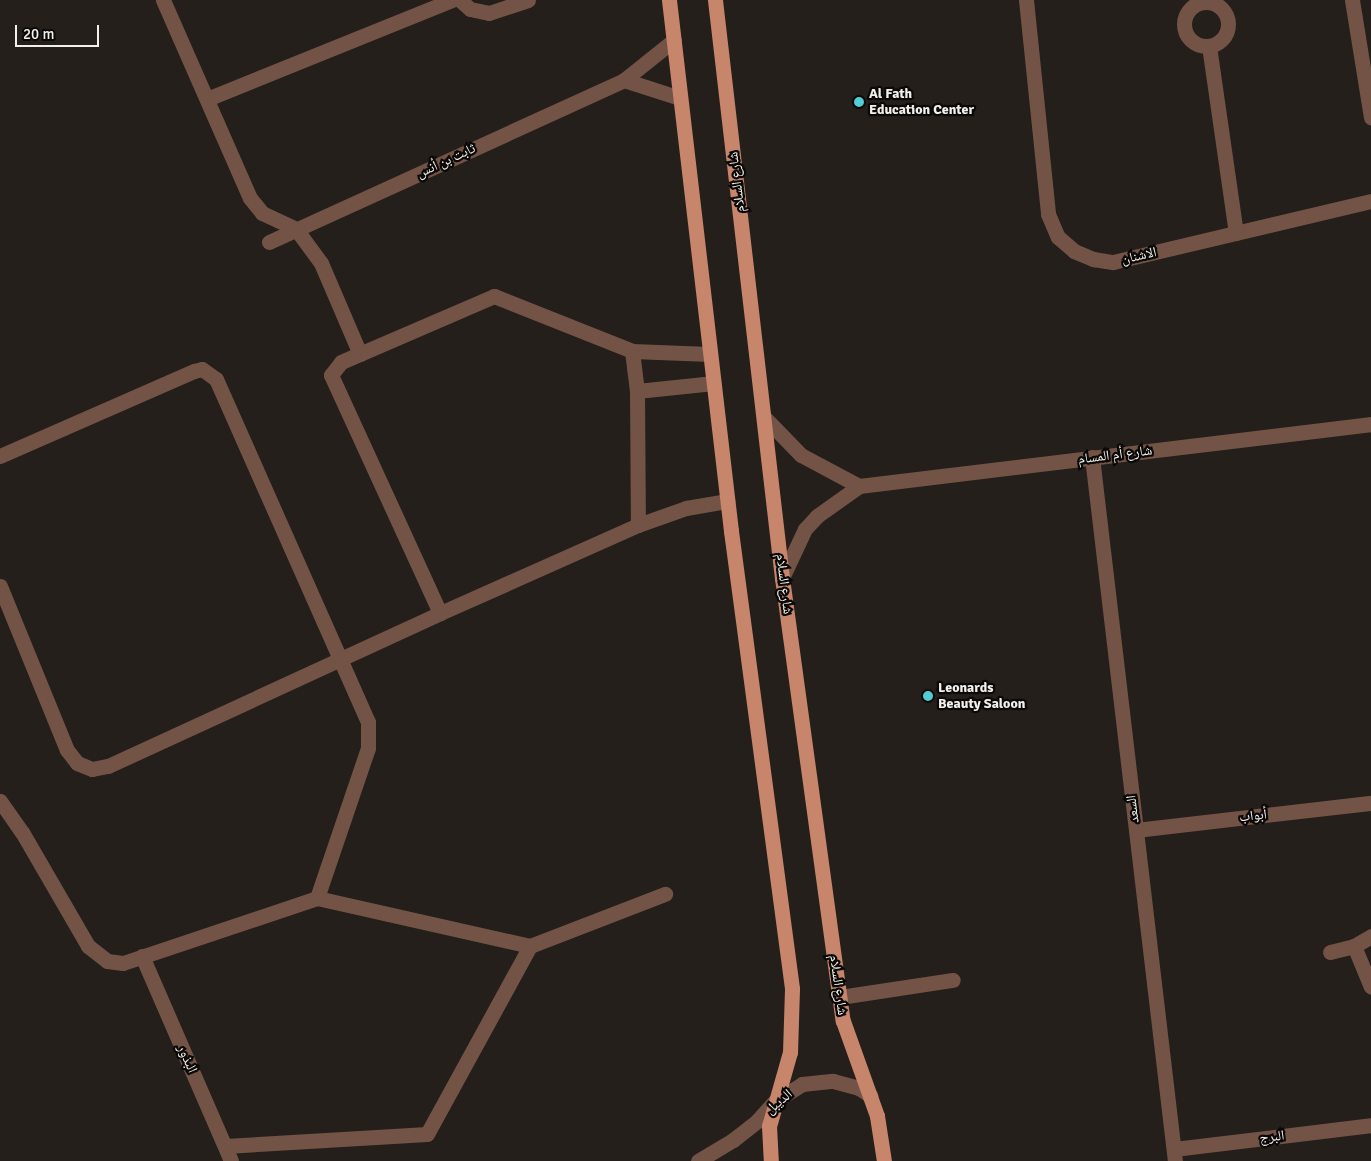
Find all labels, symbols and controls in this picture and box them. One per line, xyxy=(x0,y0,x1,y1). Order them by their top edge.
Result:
scale bar xyxy=(18,15,101,47)
text: 20 m xyxy=(23,25,54,43)
place label: Al Fath Education Center xyxy=(869,86,974,118)
marker: Al Fath Education Center xyxy=(853,96,865,108)
street label: ثابت بن أنس xyxy=(414,140,478,182)
street label: شارع السلام xyxy=(725,151,749,213)
street label: الاشنان xyxy=(1120,244,1158,268)
street label: شارع أم المسام xyxy=(1077,442,1153,468)
street label: شارع السلام xyxy=(772,553,796,615)
place label: Leonards Beauty Saloon xyxy=(938,680,1025,712)
marker: Leonards Beauty Saloon xyxy=(922,690,934,702)
street label: السعد xyxy=(1123,794,1143,824)
street label: أبواب xyxy=(1238,806,1268,826)
street label: شارع السلام xyxy=(825,954,851,1016)
street label: البذور xyxy=(173,1042,201,1076)
street label: الديبل xyxy=(762,1086,796,1118)
street label: البرج xyxy=(1259,1127,1285,1147)

